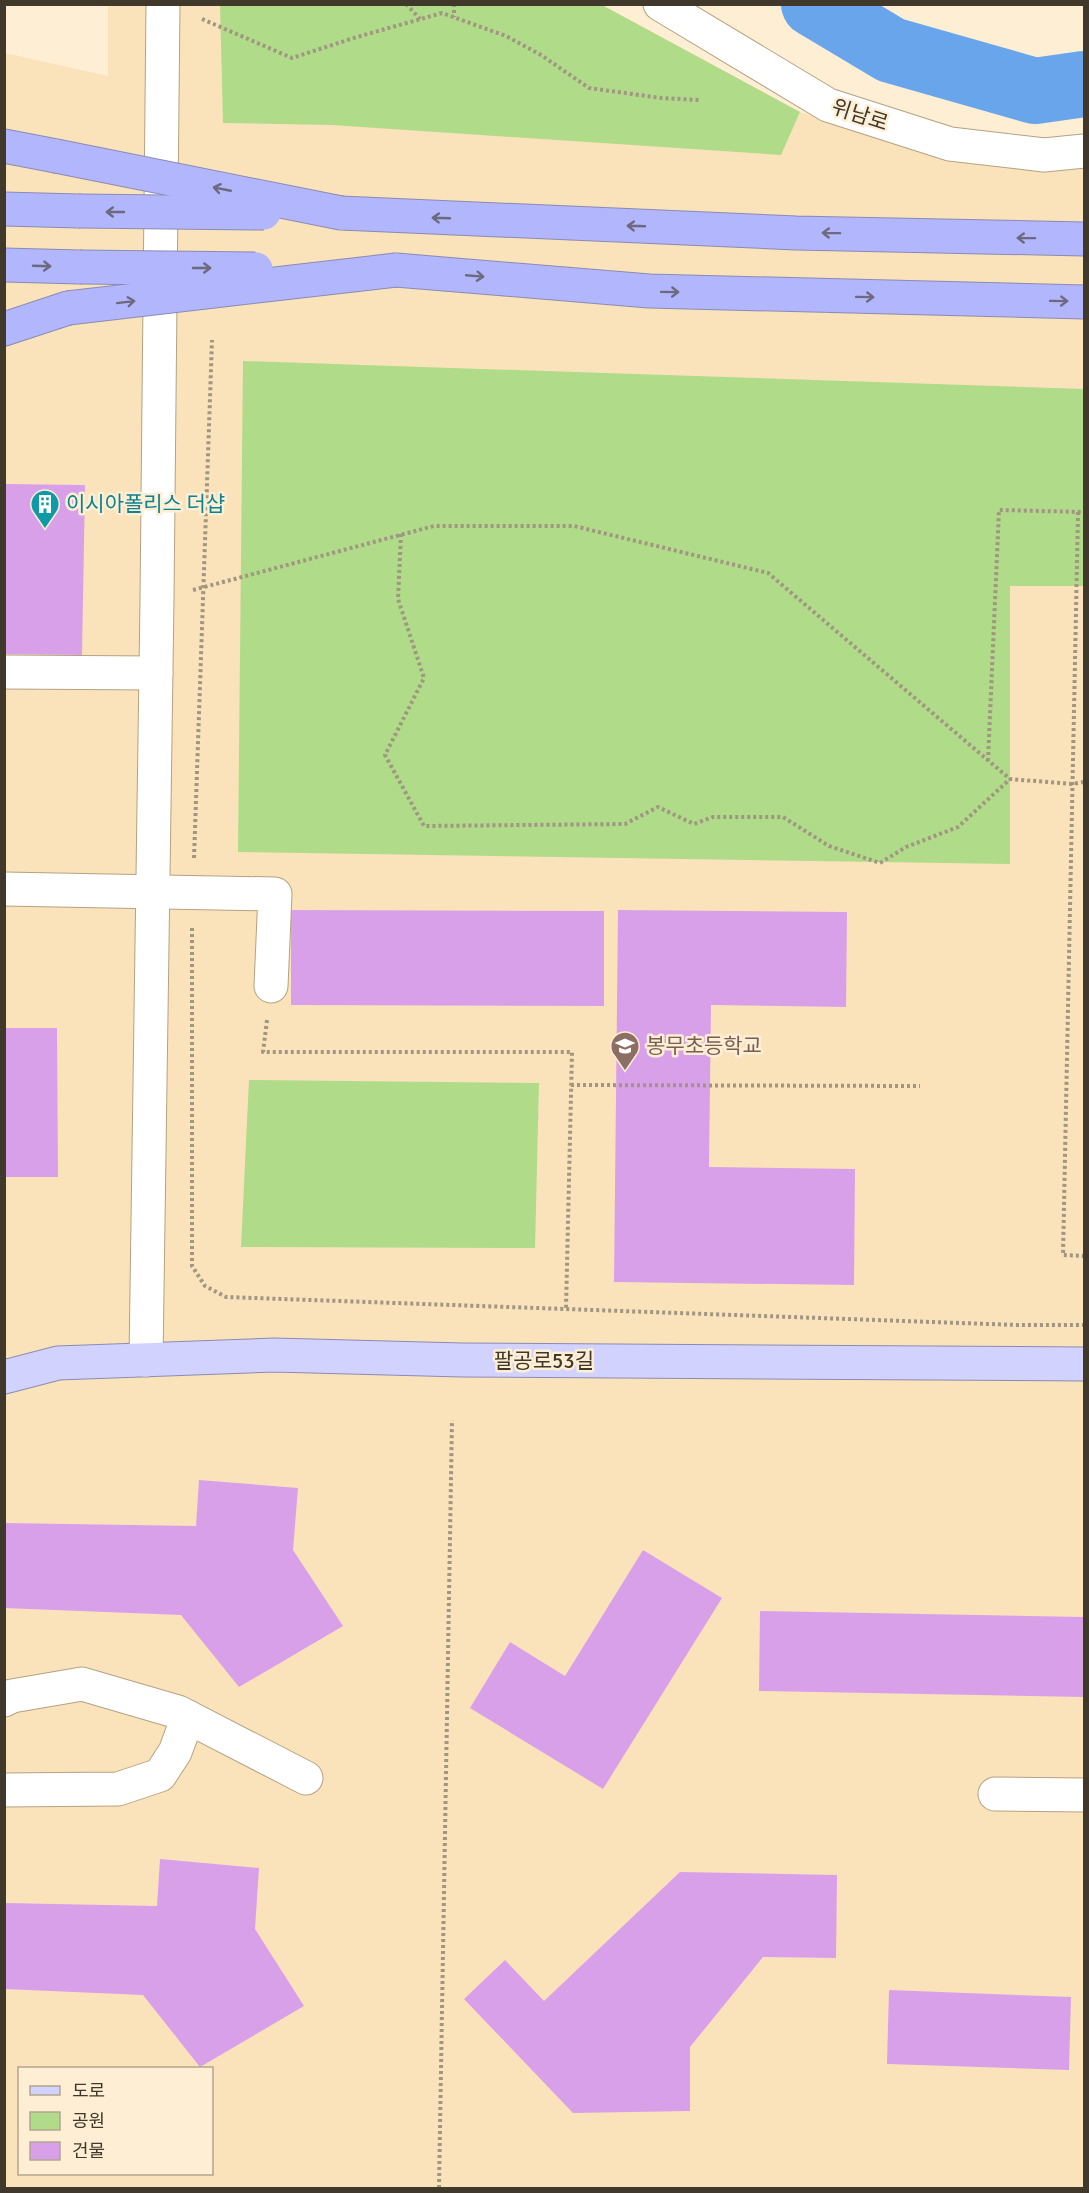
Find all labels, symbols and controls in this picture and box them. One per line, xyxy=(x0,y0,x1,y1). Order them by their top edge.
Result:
street label: 위남로 xyxy=(828,94,892,136)
one-way arrow xyxy=(213,183,232,194)
one-way arrow xyxy=(105,206,125,218)
one-way arrow xyxy=(432,212,452,223)
one-way arrow xyxy=(627,220,647,231)
one-way arrow xyxy=(822,228,842,239)
one-way arrow xyxy=(1017,232,1037,244)
one-way arrow xyxy=(32,260,52,272)
one-way arrow xyxy=(191,262,211,274)
one-way arrow xyxy=(465,271,485,282)
one-way arrow xyxy=(659,286,679,298)
one-way arrow xyxy=(854,291,874,302)
one-way arrow xyxy=(1049,295,1069,307)
one-way arrow xyxy=(116,296,136,307)
building icon: 이시아폴리스 더샵 xyxy=(29,488,61,530)
place label: 이시아폴리스 더샵 xyxy=(66,491,225,517)
school or university icon: 봉무초등학교 xyxy=(609,1030,641,1072)
place label: 봉무초등학교 xyxy=(646,1033,762,1059)
street label: 팔공로53길 xyxy=(494,1348,594,1374)
legend xyxy=(18,2067,213,2175)
text: 도로 xyxy=(72,2080,105,2102)
text: 공원 xyxy=(72,2110,105,2132)
text: 건물 xyxy=(72,2140,105,2162)

